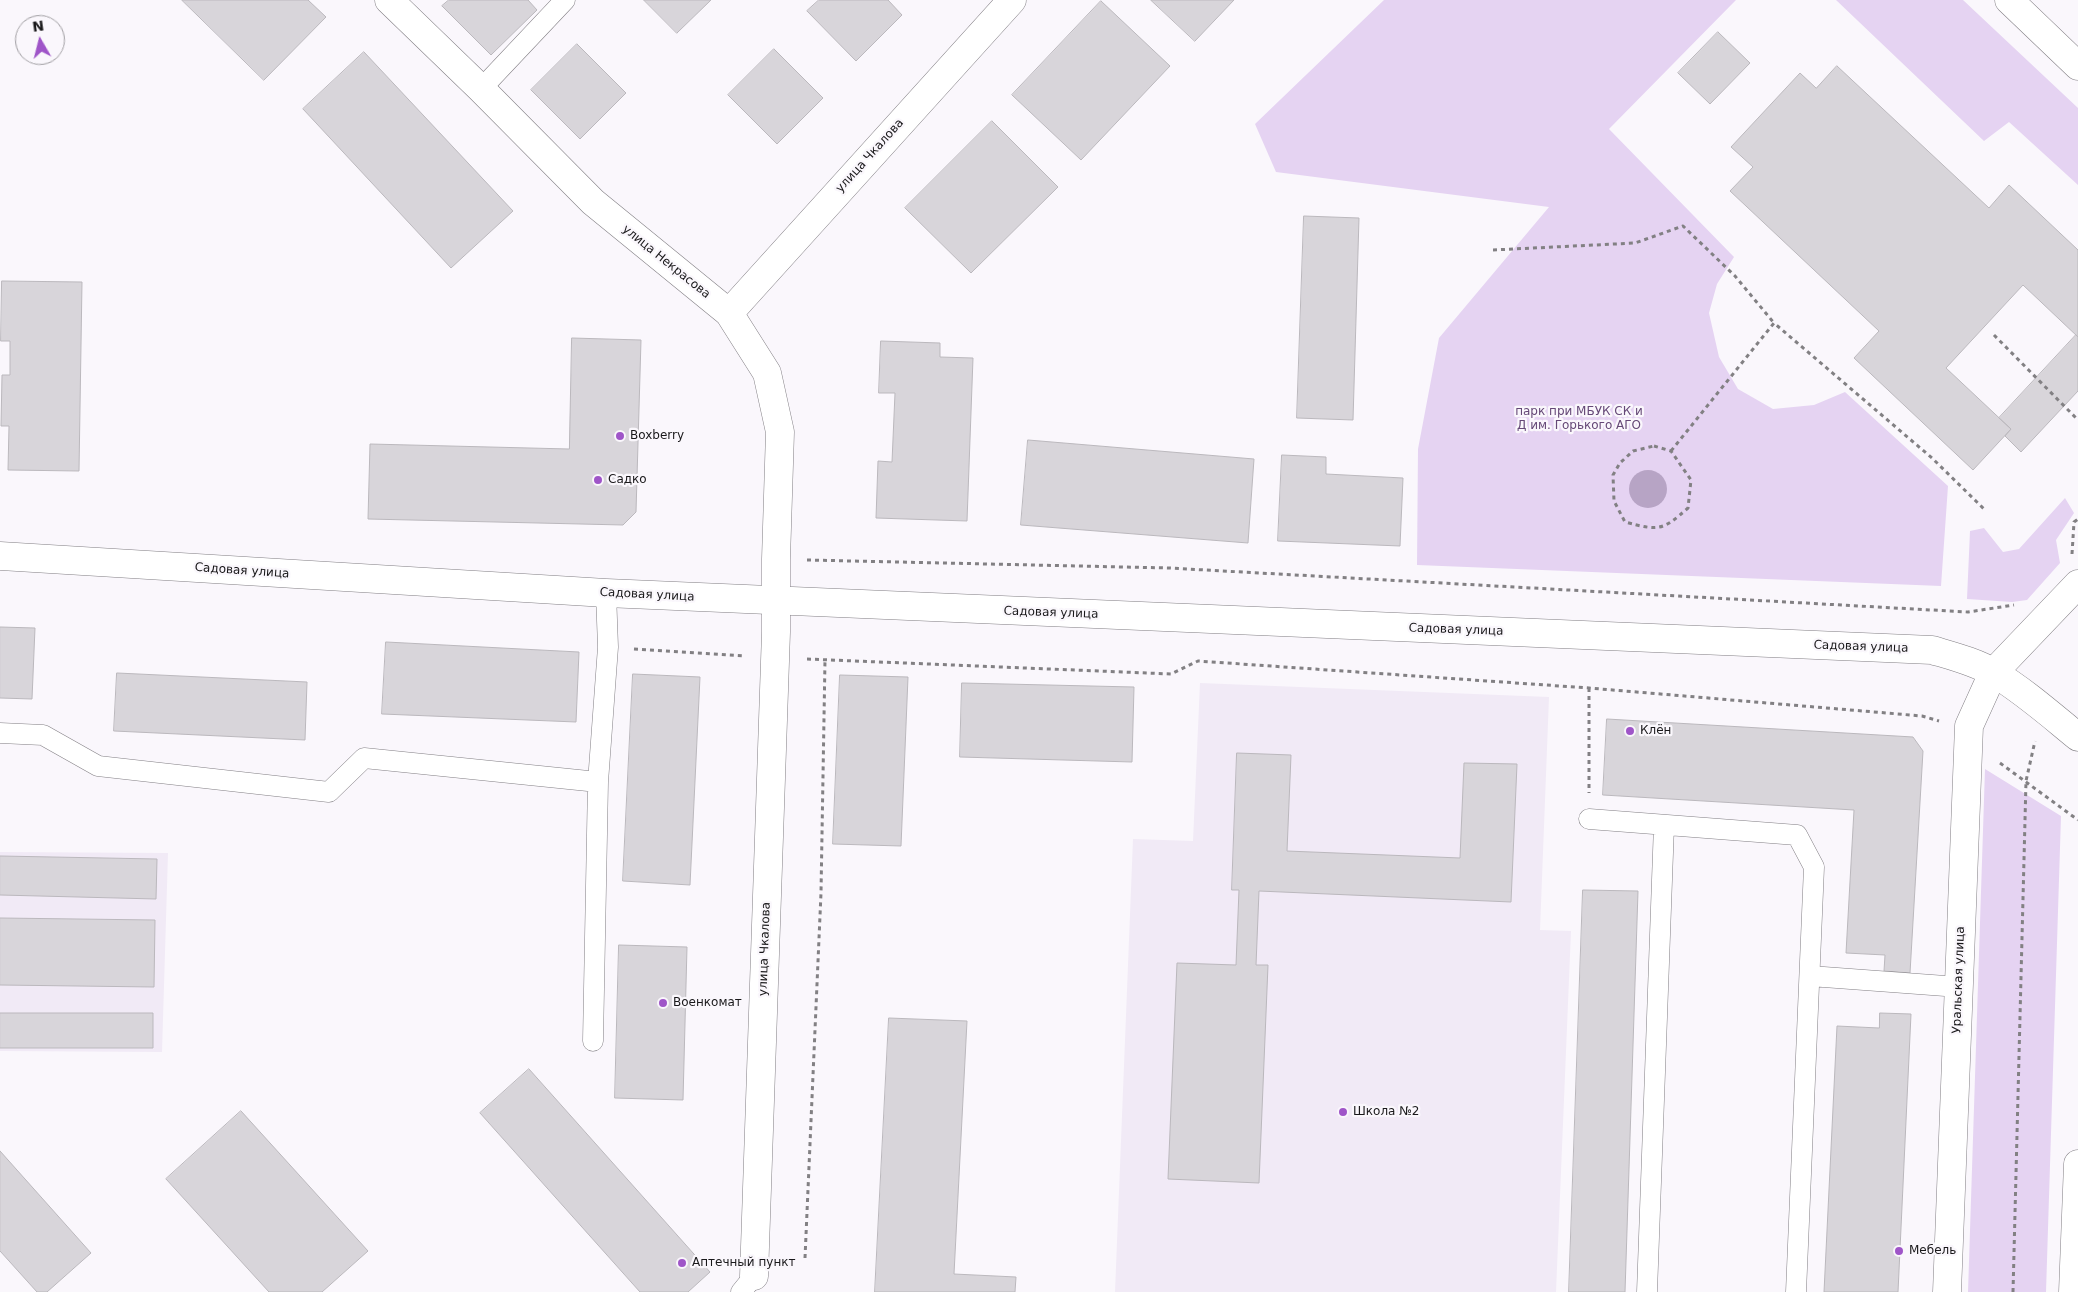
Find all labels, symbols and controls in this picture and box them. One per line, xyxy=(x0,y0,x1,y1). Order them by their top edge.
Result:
north arrow xyxy=(15,15,65,65)
text: N xyxy=(31,17,45,35)
street label: улица Чкалова xyxy=(833,116,907,196)
street label: улица Некрасова xyxy=(619,222,713,302)
park label: парк при МБУК СК и Д им. Горького АГО xyxy=(1515,405,1643,433)
place label: Boxberry xyxy=(630,429,684,443)
marker: Boxberry xyxy=(614,430,626,442)
place label: Садко xyxy=(608,473,647,487)
marker: Садко xyxy=(592,474,604,486)
street label: Садовая улица xyxy=(194,561,290,581)
street label: Садовая улица xyxy=(599,585,695,605)
street label: Садовая улица xyxy=(1003,604,1099,622)
street label: Садовая улица xyxy=(1408,621,1504,639)
street label: Садовая улица xyxy=(1813,638,1909,656)
place label: Клён xyxy=(1640,724,1671,738)
marker: Клён xyxy=(1624,725,1636,737)
street label: улица Чкалова xyxy=(756,902,774,996)
street label: Уральская улица xyxy=(1950,926,1968,1034)
place label: Военкомат xyxy=(673,996,742,1010)
marker: Военкомат xyxy=(657,997,669,1009)
place label: Школа №2 xyxy=(1353,1105,1419,1119)
marker: Школа №2 xyxy=(1337,1106,1349,1118)
place label: Мебель xyxy=(1909,1244,1956,1258)
marker: Мебель xyxy=(1893,1245,1905,1257)
place label: Аптечный пункт xyxy=(692,1256,795,1270)
marker: Аптечный пункт xyxy=(676,1257,688,1269)

